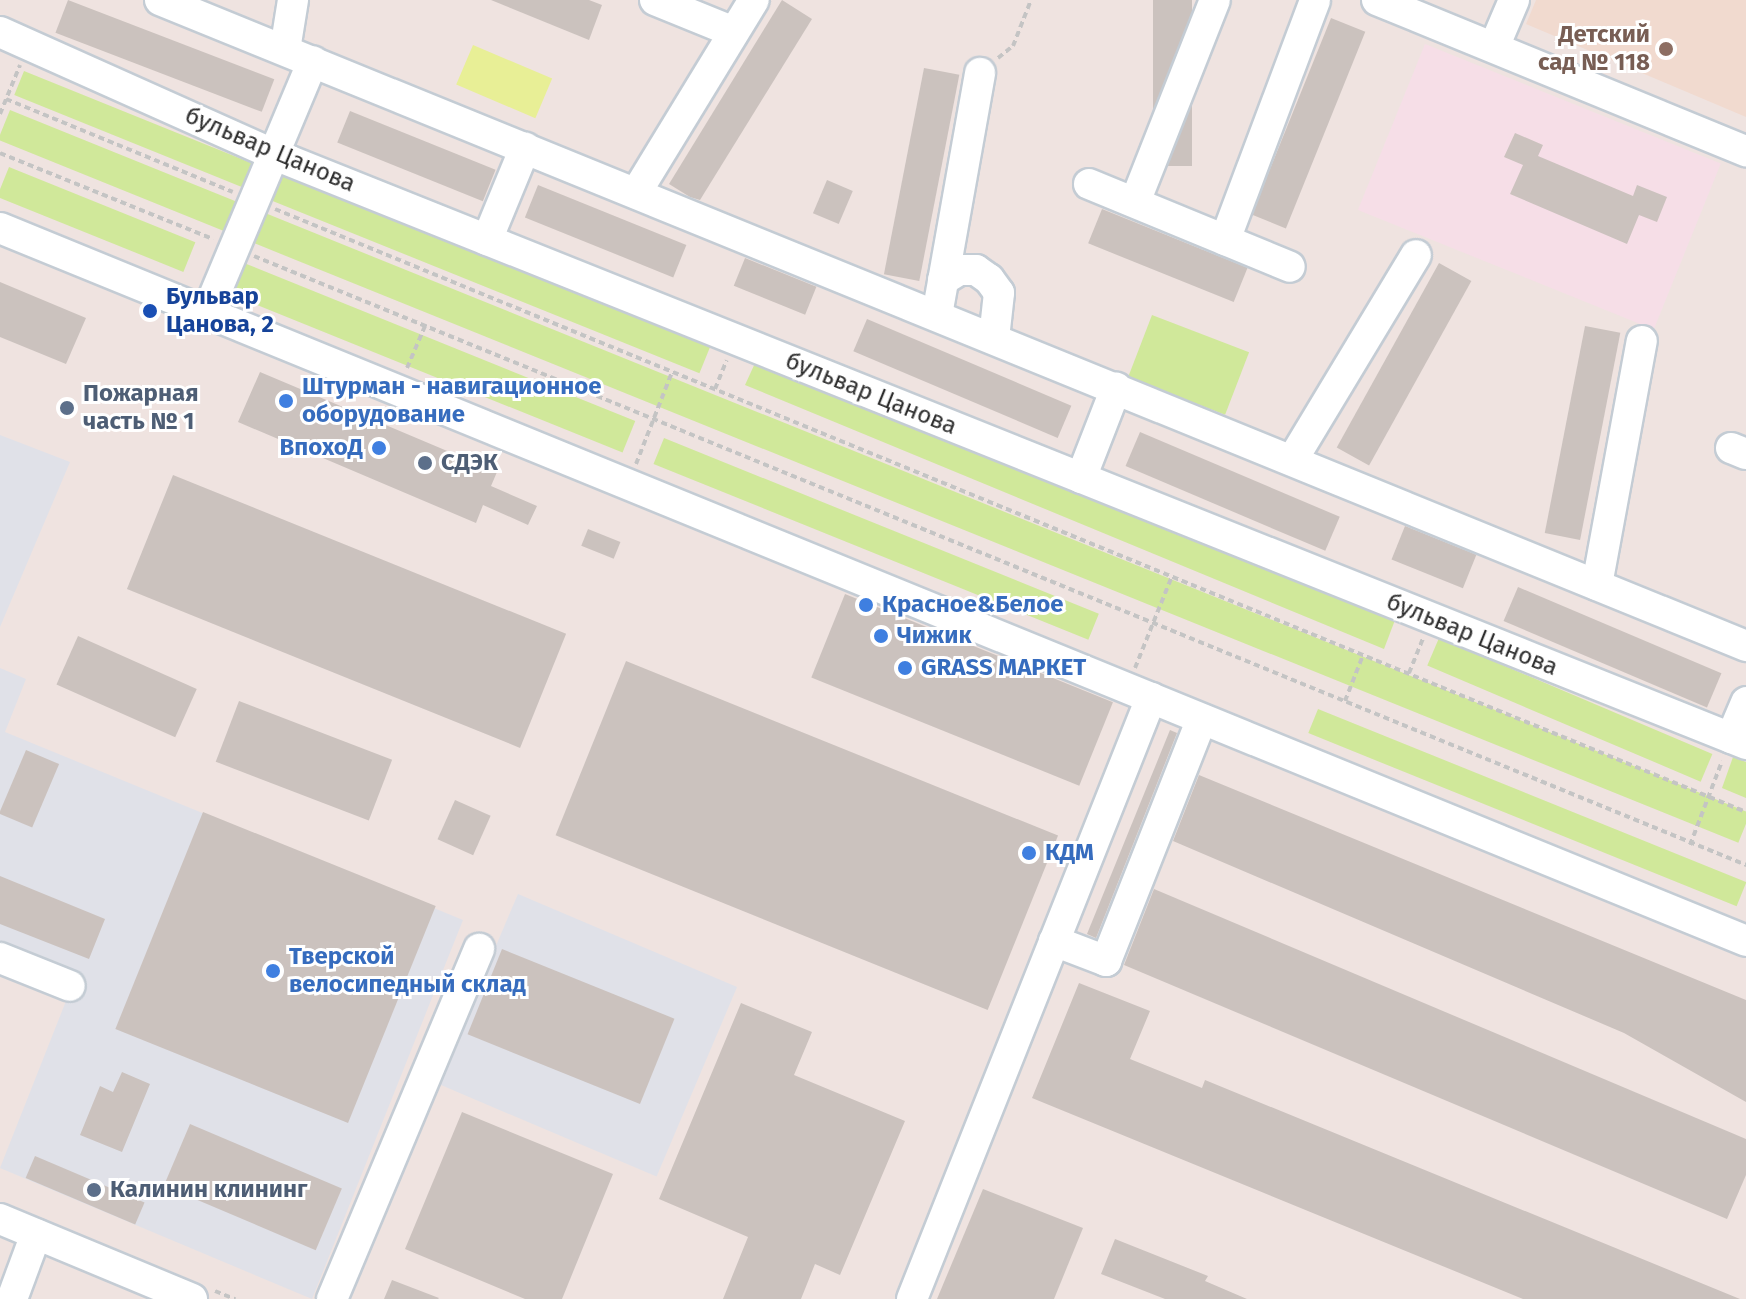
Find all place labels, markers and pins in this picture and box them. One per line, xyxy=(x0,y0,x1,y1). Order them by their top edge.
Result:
place label: Детский сад № 118 xyxy=(1538,21,1650,77)
marker: Детский сад № 118 xyxy=(1657,40,1675,58)
place label: Бульвар Цанова, 2 xyxy=(166,283,274,339)
marker: Бульвар Цанова, 2 xyxy=(141,302,159,320)
place label: Штурман - навигационное оборудование xyxy=(302,373,602,429)
place label: Пожарная часть № 1 xyxy=(83,380,199,436)
marker: Штурман - навигационное оборудование xyxy=(277,392,295,410)
marker: Пожарная часть № 1 xyxy=(58,399,76,417)
place label: ВпохоД xyxy=(279,434,363,462)
marker: ВпохоД xyxy=(370,439,388,457)
place label: СДЭК xyxy=(441,449,498,477)
marker: СДЭК xyxy=(416,454,434,472)
place label: Красное&Белое xyxy=(882,591,1064,619)
marker: Красное&Белое xyxy=(857,596,875,614)
place label: Чижик xyxy=(897,622,972,650)
marker: Чижик xyxy=(872,627,890,645)
place label: GRASS МАРКЕТ xyxy=(921,654,1086,682)
marker: GRASS МАРКЕТ xyxy=(896,659,914,677)
place label: КДМ xyxy=(1045,839,1094,867)
marker: КДМ xyxy=(1020,844,1038,862)
place label: Тверской велосипедный склад xyxy=(289,943,526,999)
marker: Тверской велосипедный склад xyxy=(264,962,282,980)
place label: Калинин клининг xyxy=(110,1176,307,1204)
marker: Калинин клининг xyxy=(85,1181,103,1199)

